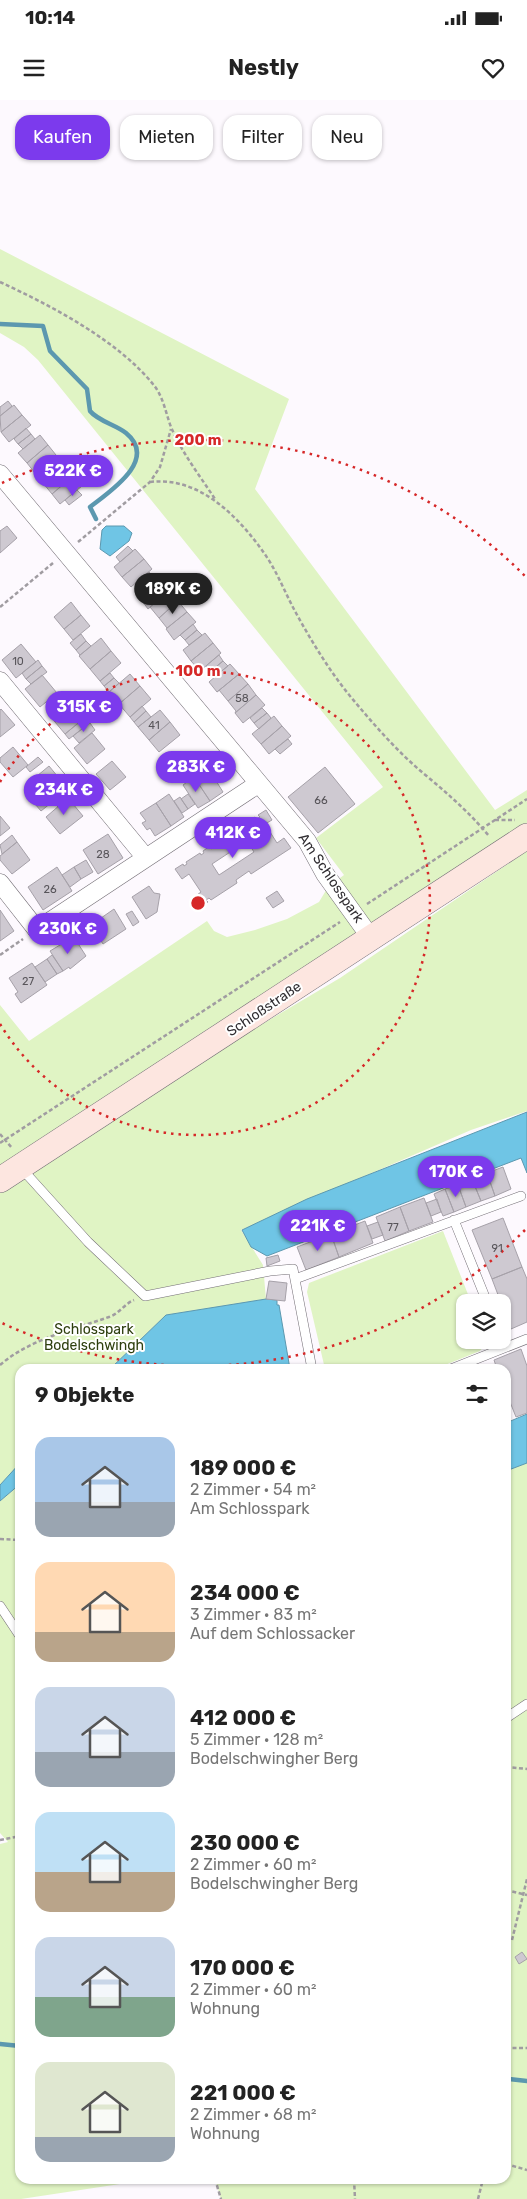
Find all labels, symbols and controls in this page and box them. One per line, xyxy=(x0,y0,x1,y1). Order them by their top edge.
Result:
text: 10:14 xyxy=(25,6,75,29)
icon: menu xyxy=(20,54,48,82)
text: Nestly xyxy=(228,54,299,81)
icon: heart xyxy=(479,54,507,82)
chip: Kaufen xyxy=(15,115,110,160)
chip: Mieten xyxy=(120,115,213,160)
chip: Filter xyxy=(223,115,302,160)
chip: Neu xyxy=(312,115,382,160)
text: 200 m xyxy=(174,431,222,449)
pin: 522K € xyxy=(32,454,114,497)
text: 522K € xyxy=(44,461,102,480)
pin: 189K € xyxy=(132,572,214,615)
text: 189K € xyxy=(145,579,201,598)
house number: 10 xyxy=(12,655,24,668)
text: 100 m xyxy=(176,662,220,680)
pin: 315K € xyxy=(43,690,125,733)
house number: 58 xyxy=(235,692,249,705)
text: 315K € xyxy=(56,697,112,716)
house number: 41 xyxy=(148,719,160,732)
pin: 283K € xyxy=(155,750,237,793)
text: 283K € xyxy=(167,757,225,776)
pin: 234K € xyxy=(23,774,105,816)
text: 234K € xyxy=(35,780,93,799)
house number: 66 xyxy=(314,794,328,807)
pin: 412K € xyxy=(192,816,274,859)
text: 412K € xyxy=(205,823,261,842)
street label: Am Schlosspark xyxy=(295,830,368,927)
house number: 28 xyxy=(96,848,110,861)
house number: 26 xyxy=(43,883,57,896)
centre of rings xyxy=(189,894,207,912)
pin: 230K € xyxy=(27,912,109,955)
text: 230K € xyxy=(39,919,97,938)
house number: 27 xyxy=(22,975,34,988)
street label: Schloßstraße xyxy=(223,978,305,1040)
pin: 170K € xyxy=(415,1156,497,1198)
text: 170K € xyxy=(429,1162,483,1181)
pin: 221K € xyxy=(277,1210,359,1252)
text: 221K € xyxy=(290,1216,346,1235)
house number: 77 xyxy=(387,1221,399,1234)
house number: 91 xyxy=(491,1242,503,1255)
map controls xyxy=(456,1294,511,1349)
button: layers xyxy=(456,1294,511,1349)
park label: Schlosspark Bodelschwingh xyxy=(44,1321,144,1354)
icon: filters xyxy=(463,1380,491,1408)
text: 9 Objekte xyxy=(35,1382,135,1407)
text: 189 000 € xyxy=(190,1455,296,1480)
icon: home xyxy=(75,1457,135,1517)
text: 2 Zimmer · 54 m² xyxy=(190,1480,316,1499)
text: Am Schlosspark xyxy=(190,1499,310,1518)
text: 234 000 € xyxy=(190,1580,300,1605)
icon: home xyxy=(75,1582,135,1642)
text: 3 Zimmer · 83 m² xyxy=(190,1605,317,1624)
text: Auf dem Schlossacker xyxy=(190,1624,355,1643)
text: 412 000 € xyxy=(190,1705,296,1730)
icon: home xyxy=(75,1707,135,1767)
text: 5 Zimmer · 128 m² xyxy=(190,1730,323,1749)
text: Bodelschwingher Berg xyxy=(190,1749,358,1768)
text: 230 000 € xyxy=(190,1830,300,1855)
icon: home xyxy=(75,1832,135,1892)
text: 2 Zimmer · 60 m² xyxy=(190,1855,316,1874)
text: Bodelschwingher Berg xyxy=(190,1874,358,1893)
text: 170 000 € xyxy=(190,1955,295,1980)
icon: home xyxy=(75,1957,135,2017)
text: 2 Zimmer · 60 m² xyxy=(190,1980,316,1999)
text: Wohnung xyxy=(190,1999,260,2018)
text: 221 000 € xyxy=(190,2080,296,2105)
icon: home xyxy=(75,2082,135,2142)
text: 2 Zimmer · 68 m² xyxy=(190,2105,316,2124)
text: Wohnung xyxy=(190,2124,260,2143)

